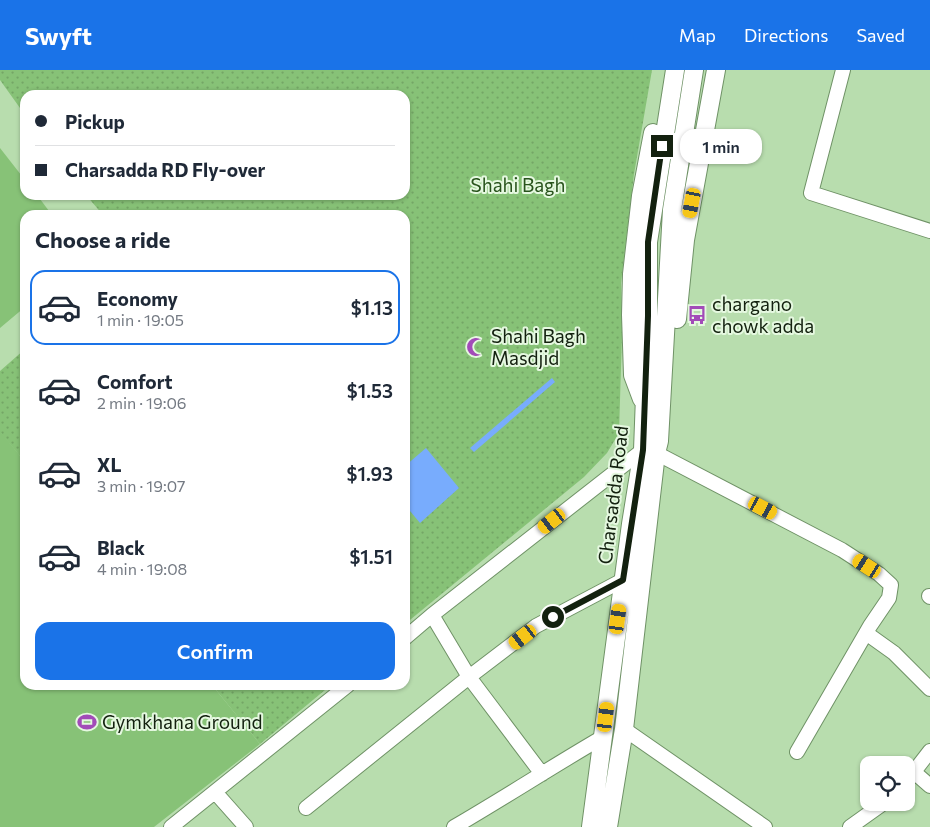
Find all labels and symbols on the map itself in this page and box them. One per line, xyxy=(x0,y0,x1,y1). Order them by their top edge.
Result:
callout: 1 min xyxy=(680,128,762,164)
route end xyxy=(651,135,673,157)
park label: Shahi Bagh xyxy=(471,173,565,196)
car xyxy=(681,187,702,219)
place label: chargano chowk adda xyxy=(712,292,814,337)
bus stop icon: chargano chowk adda xyxy=(686,304,708,326)
place label: Shahi Bagh Masdjid xyxy=(491,324,586,369)
mosque icon: Shahi Bagh Masdjid xyxy=(465,336,487,358)
street label: Charsadda Road xyxy=(593,424,632,566)
car xyxy=(746,494,779,522)
car xyxy=(535,506,568,536)
car xyxy=(850,552,883,580)
car xyxy=(608,603,627,635)
route start xyxy=(542,606,564,628)
car xyxy=(506,622,539,652)
car xyxy=(596,701,615,733)
place label: Gymkhana Ground xyxy=(102,710,263,733)
sports icon: Gymkhana Ground xyxy=(76,711,98,733)

